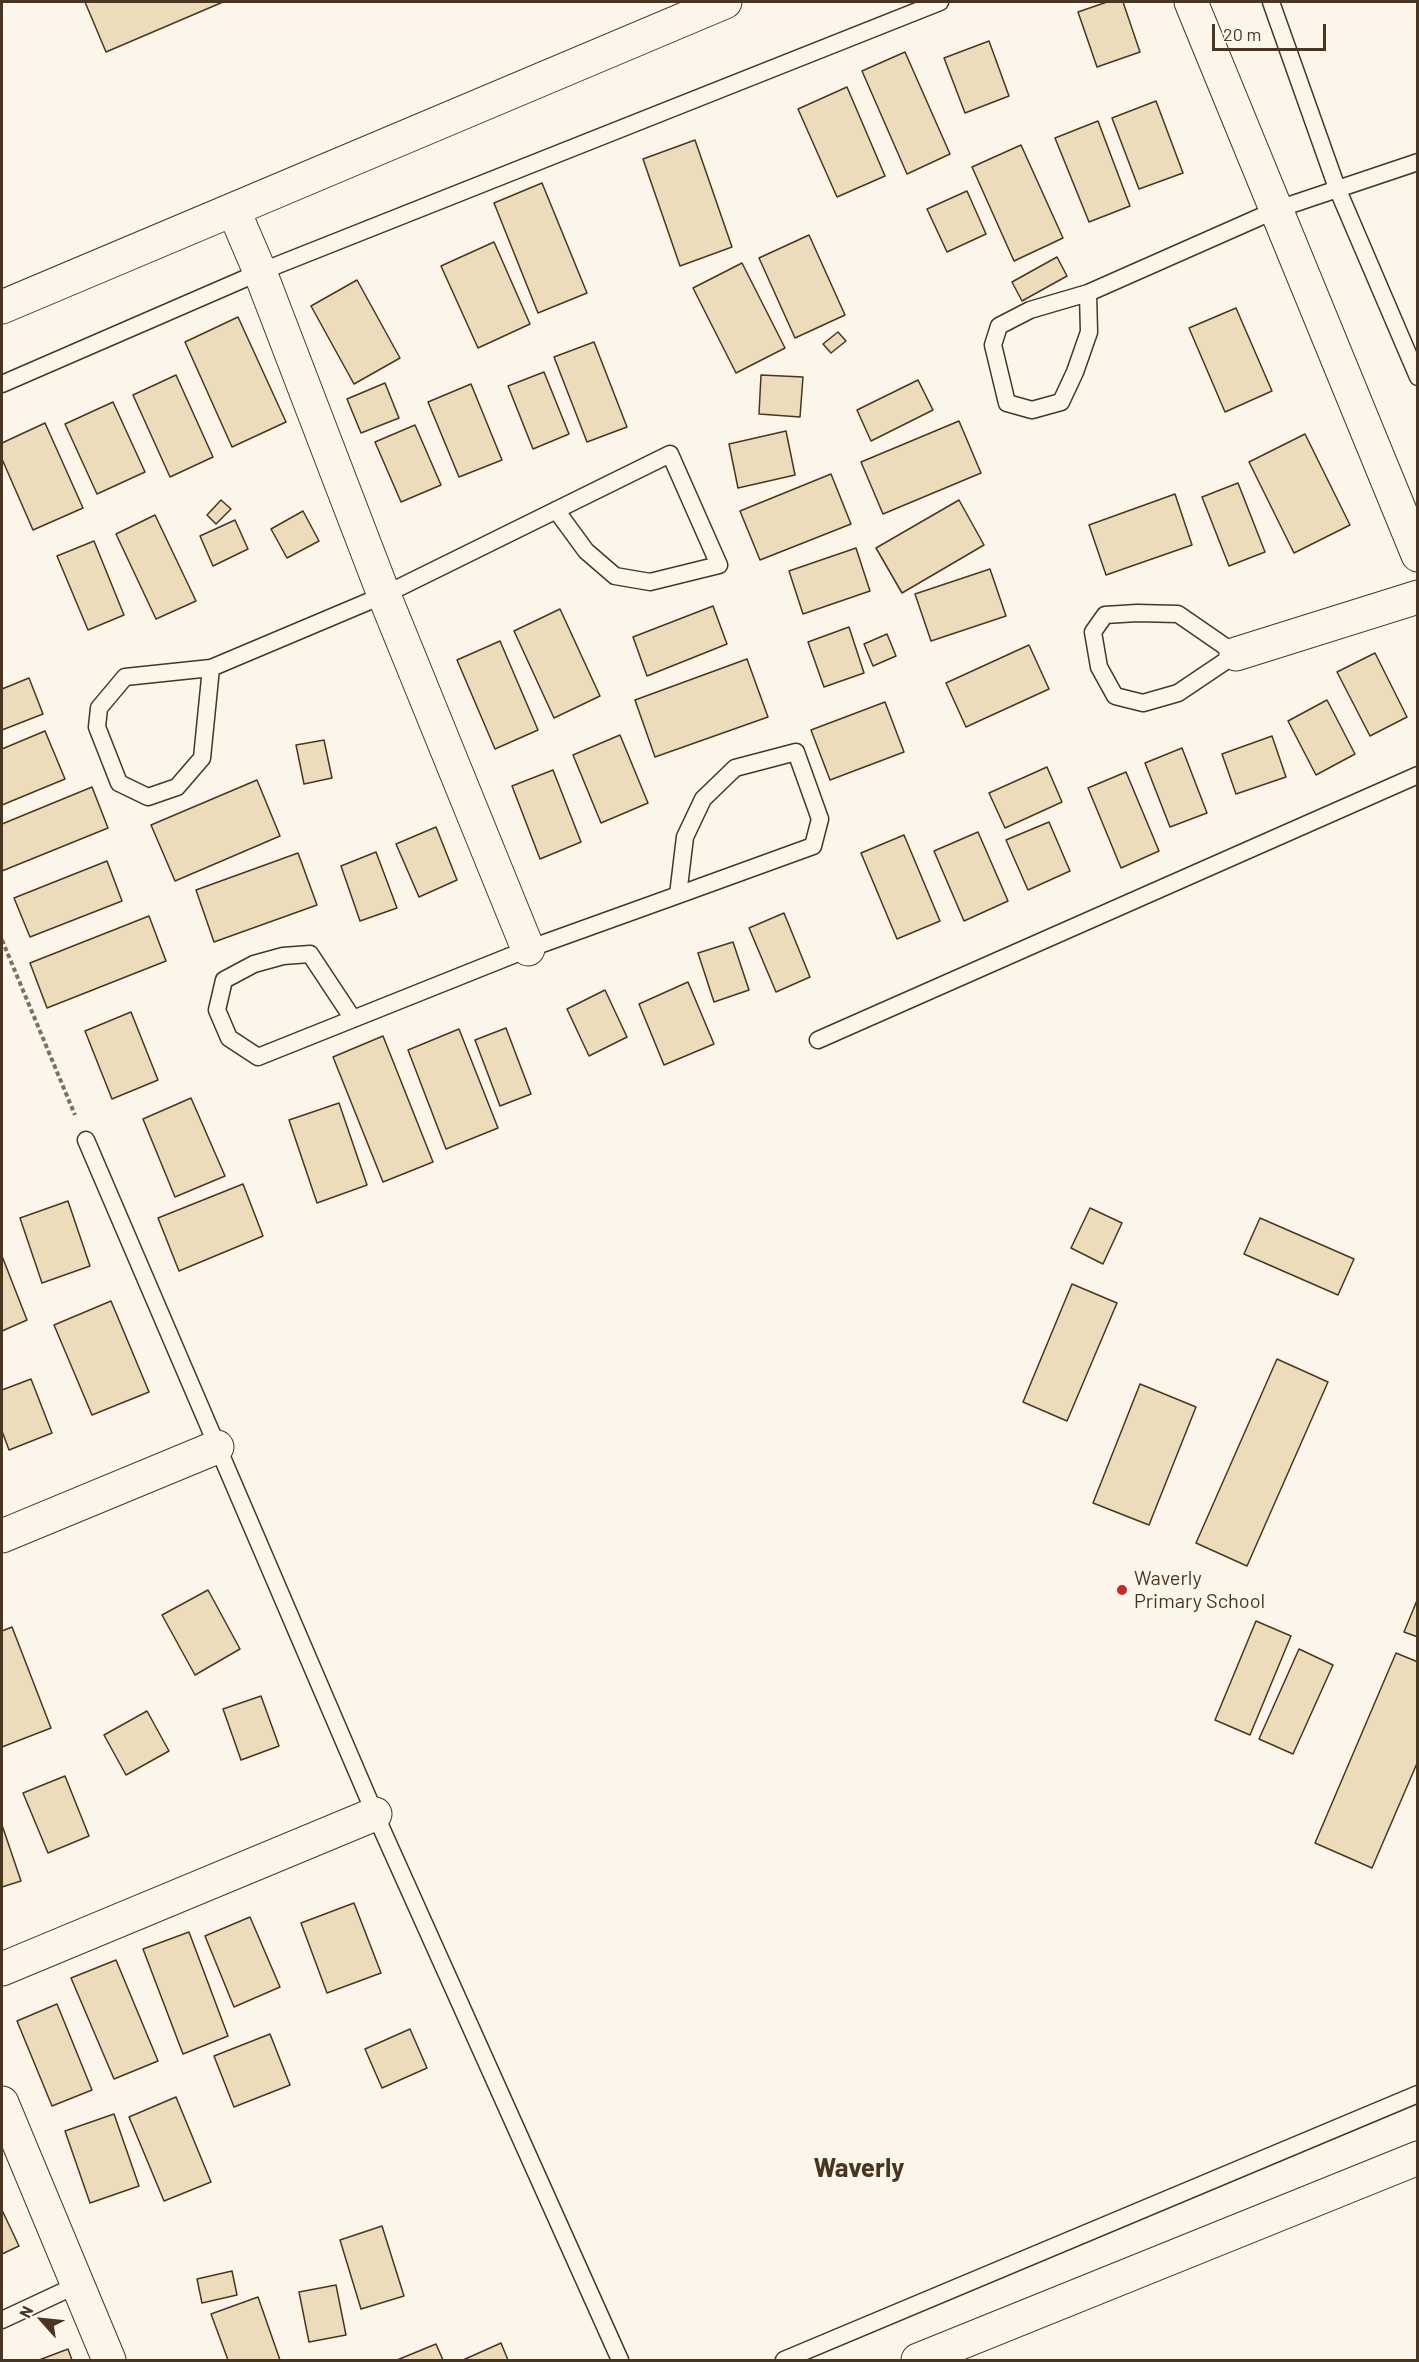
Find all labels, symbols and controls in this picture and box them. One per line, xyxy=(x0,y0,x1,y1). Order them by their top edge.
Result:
scale bar xyxy=(1215,12,1329,50)
text: 20 m xyxy=(1223,23,1261,45)
place label: Waverly Primary School xyxy=(1134,1566,1265,1613)
marker: Waverly Primary School xyxy=(1115,1583,1129,1597)
district label: Waverly xyxy=(814,2152,904,2184)
north arrow xyxy=(12,2290,72,2350)
text: N xyxy=(15,2303,36,2321)

